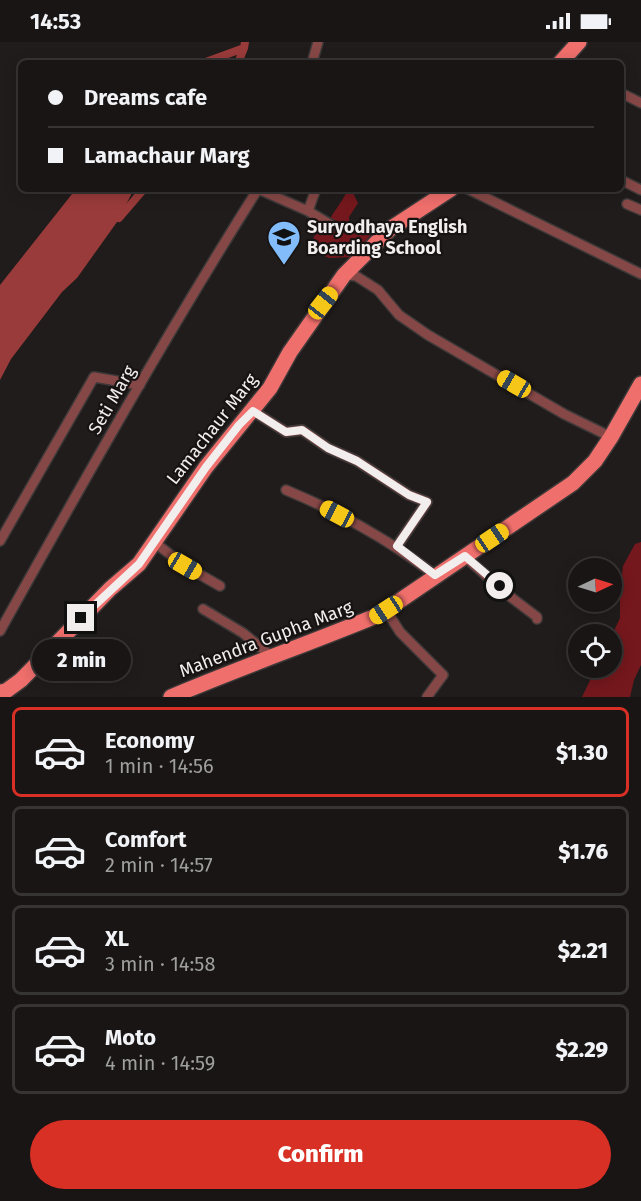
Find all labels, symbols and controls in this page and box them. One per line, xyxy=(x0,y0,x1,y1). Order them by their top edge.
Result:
text: 14:53 xyxy=(30,8,81,35)
text: Dreams cafe xyxy=(84,84,207,111)
text: Lamachaur Marg xyxy=(84,142,250,169)
place label: Suryodhaya English Boarding School xyxy=(307,216,467,259)
school or university icon: Suryodhaya English Boarding School xyxy=(266,219,302,266)
car xyxy=(305,283,341,323)
street label: Seti Marg xyxy=(84,361,141,438)
car xyxy=(494,367,534,401)
street label: Lamachaur Marg xyxy=(162,369,263,489)
car xyxy=(317,498,357,530)
car xyxy=(472,520,512,556)
car xyxy=(165,549,205,583)
north arrow xyxy=(568,558,622,612)
map controls xyxy=(568,558,622,678)
route start xyxy=(486,572,513,599)
car xyxy=(366,593,406,627)
street label: Mahendra Gupha Marg xyxy=(176,596,356,682)
route end xyxy=(67,604,94,631)
button: locate xyxy=(568,624,622,678)
callout: 2 min xyxy=(32,639,130,681)
text: 2 min xyxy=(57,648,106,672)
icon: car xyxy=(33,725,87,779)
text: Economy xyxy=(105,727,194,754)
text: $1.30 xyxy=(556,739,608,766)
text: 1 min · 14:56 xyxy=(105,754,214,778)
icon: car xyxy=(33,824,87,878)
text: Comfort xyxy=(105,826,186,853)
text: $1.76 xyxy=(558,838,608,865)
text: 2 min · 14:57 xyxy=(105,853,213,877)
icon: car xyxy=(33,923,87,977)
text: XL xyxy=(105,925,129,952)
text: $2.21 xyxy=(558,937,608,964)
text: 3 min · 14:58 xyxy=(105,952,215,976)
icon: car xyxy=(33,1022,87,1076)
text: Moto xyxy=(105,1024,156,1051)
text: $2.29 xyxy=(555,1036,608,1063)
text: 4 min · 14:59 xyxy=(105,1051,215,1075)
button: Confirm xyxy=(30,1120,611,1189)

